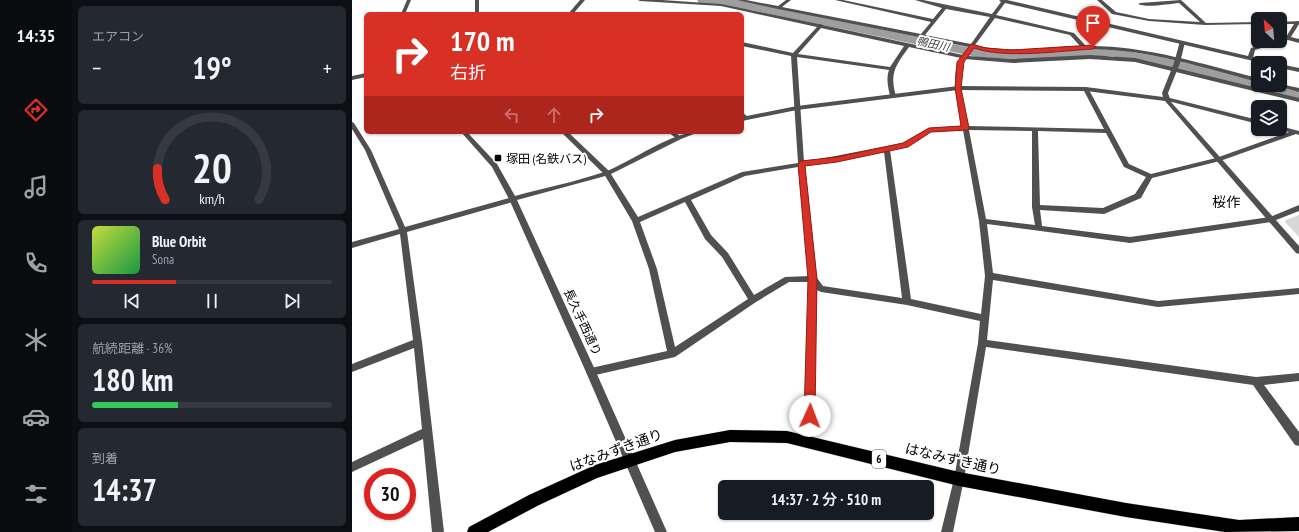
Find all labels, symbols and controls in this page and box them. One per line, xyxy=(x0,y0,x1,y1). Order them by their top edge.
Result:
pin xyxy=(1076,6,1110,47)
icon: arrive xyxy=(1082,12,1104,34)
north arrow xyxy=(1251,12,1287,48)
map controls xyxy=(1251,12,1287,136)
text: 170 m xyxy=(450,22,514,59)
text: 14:35 xyxy=(17,24,55,47)
text: エアコン xyxy=(92,28,144,45)
icon: right xyxy=(384,28,436,80)
water label: 鴨田川 xyxy=(915,34,952,54)
text: 19° xyxy=(192,48,232,87)
text: − xyxy=(92,54,101,82)
text: + xyxy=(323,54,332,82)
button: sound xyxy=(1251,56,1287,92)
text: 右折 xyxy=(450,61,486,84)
icon: directions xyxy=(22,96,50,124)
button: layers xyxy=(1251,100,1287,136)
icon: left xyxy=(501,104,523,126)
icon: ahead xyxy=(543,104,565,126)
icon: right xyxy=(585,104,607,126)
text: 20 xyxy=(192,141,232,194)
place label: 塚田 (名鉄バス) xyxy=(506,151,586,166)
marker: 塚田 (名鉄バス) xyxy=(493,153,503,163)
icon: music xyxy=(22,173,50,201)
text: km/h xyxy=(199,189,225,208)
district label: 桜作 xyxy=(1212,193,1240,211)
text: Blue Orbit xyxy=(152,232,206,251)
icon: phone xyxy=(22,249,50,277)
text: Sona xyxy=(152,251,174,268)
street label: 長久手西通り xyxy=(561,286,605,358)
icon: previous xyxy=(121,290,143,312)
icon: pause xyxy=(201,290,223,312)
icon: next xyxy=(281,290,303,312)
icon: climate xyxy=(22,326,50,354)
text: 航続距離 · 36% xyxy=(92,340,172,357)
text: 180 km xyxy=(92,360,173,399)
position arrow xyxy=(789,395,831,437)
icon: car xyxy=(22,403,50,431)
street label: はなみずき通り xyxy=(567,425,665,475)
street label: はなみずき通り xyxy=(903,439,1003,479)
text: 到着 xyxy=(92,450,118,467)
road number: 6 xyxy=(872,450,886,468)
speed limit sign: 30 xyxy=(364,468,416,520)
text: 14:37 xyxy=(92,470,157,509)
icon: filters xyxy=(22,480,50,508)
text: 14:37 · 2 分 · 510 m xyxy=(771,490,881,509)

